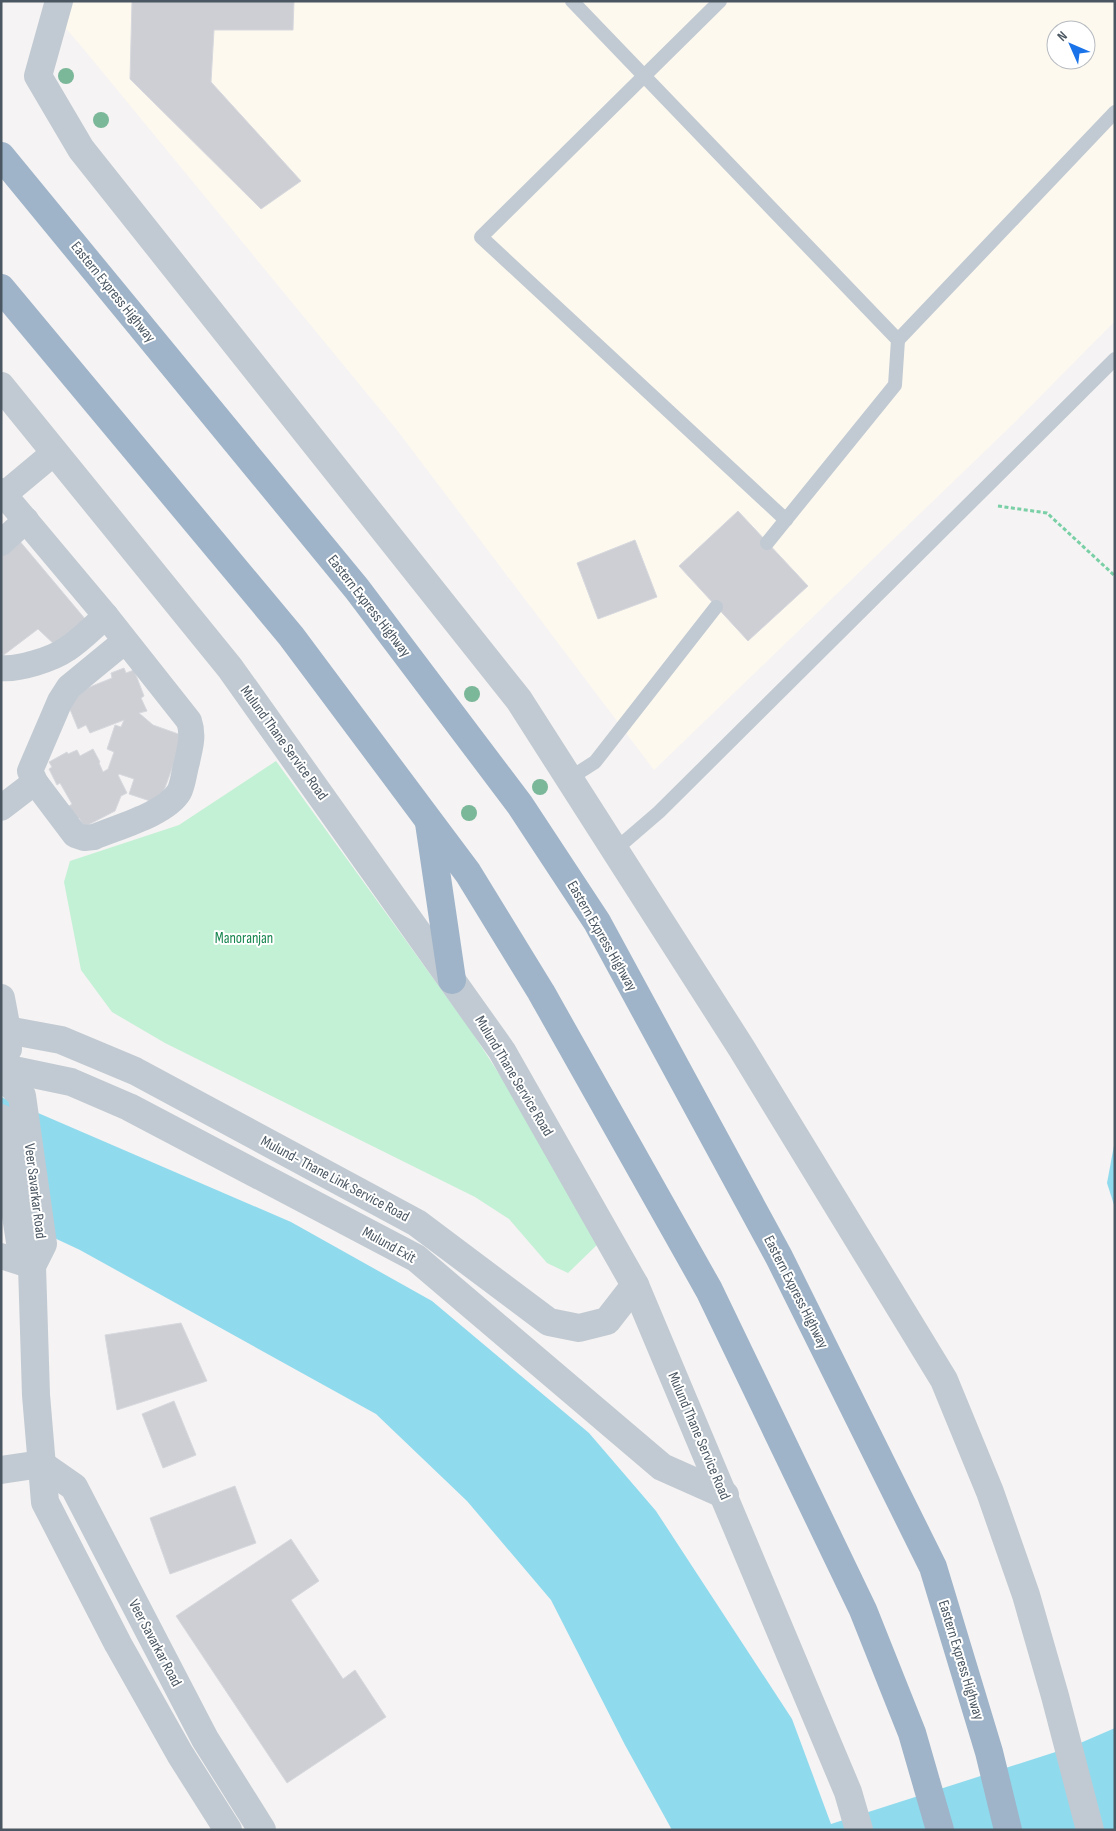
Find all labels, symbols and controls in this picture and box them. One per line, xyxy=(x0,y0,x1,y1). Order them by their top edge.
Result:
north arrow xyxy=(1046,20,1096,70)
text: N xyxy=(1054,28,1071,45)
street label: Eastern Express Highway xyxy=(67,238,160,346)
street label: Eastern Express Highway xyxy=(323,551,415,661)
street label: Mulund Thane Service Road xyxy=(236,682,332,804)
street label: Eastern Express Highway xyxy=(563,877,641,995)
park label: Manoranjan xyxy=(215,929,273,948)
street label: Mulund Thane Service Road xyxy=(471,1012,557,1140)
street label: Mulund- Thane Link Service Road xyxy=(257,1132,413,1226)
street label: Veer Savarkar Road xyxy=(20,1142,50,1240)
street label: Mulund Exit xyxy=(359,1223,420,1268)
street label: Eastern Express Highway xyxy=(759,1232,833,1352)
street label: Mulund Thane Service Road xyxy=(663,1369,735,1503)
street label: Veer Savarkar Road xyxy=(124,1596,186,1690)
street label: Eastern Express Highway xyxy=(934,1598,988,1722)

